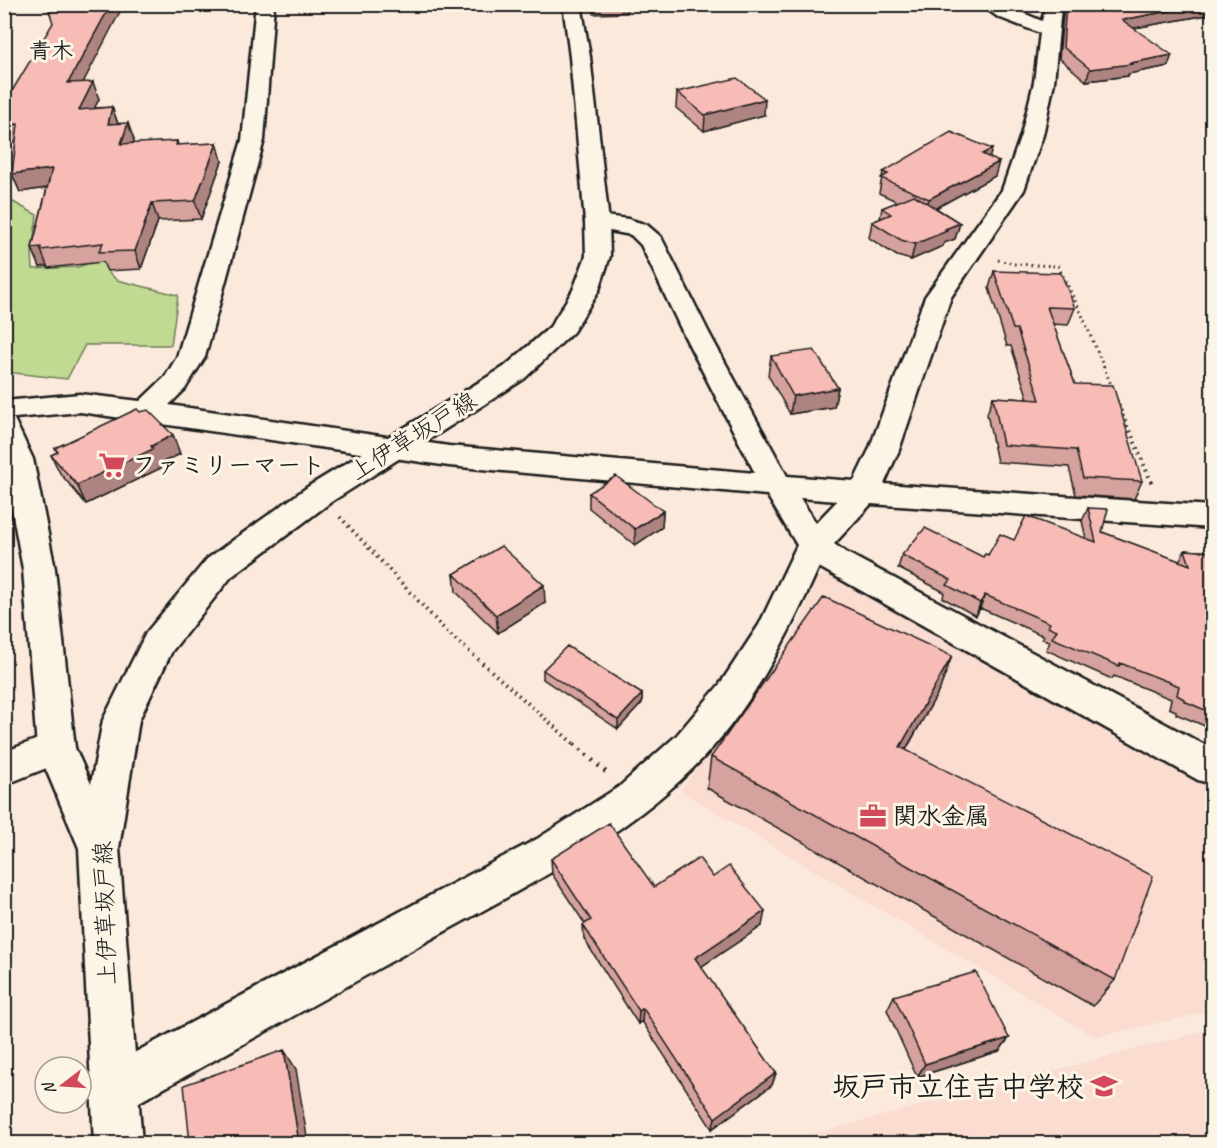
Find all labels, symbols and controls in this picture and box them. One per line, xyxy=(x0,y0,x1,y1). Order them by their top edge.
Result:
district label: 青木 xyxy=(29,37,73,65)
street label: 上伊草坂戸線 xyxy=(344,385,482,487)
supermarket icon: ファミリーマート xyxy=(97,450,127,480)
place label: ファミリーマート xyxy=(132,450,325,480)
office icon: 関水金属 xyxy=(858,801,888,831)
place label: 関水金属 xyxy=(893,801,989,831)
street label: 上伊草坂戸線 xyxy=(87,841,123,985)
north arrow xyxy=(33,1055,93,1115)
place label: 坂戸市立住吉中学校 xyxy=(832,1069,1084,1104)
school or university icon: 坂戸市立住吉中学校 xyxy=(1089,1071,1119,1101)
text: N xyxy=(38,1078,61,1097)

